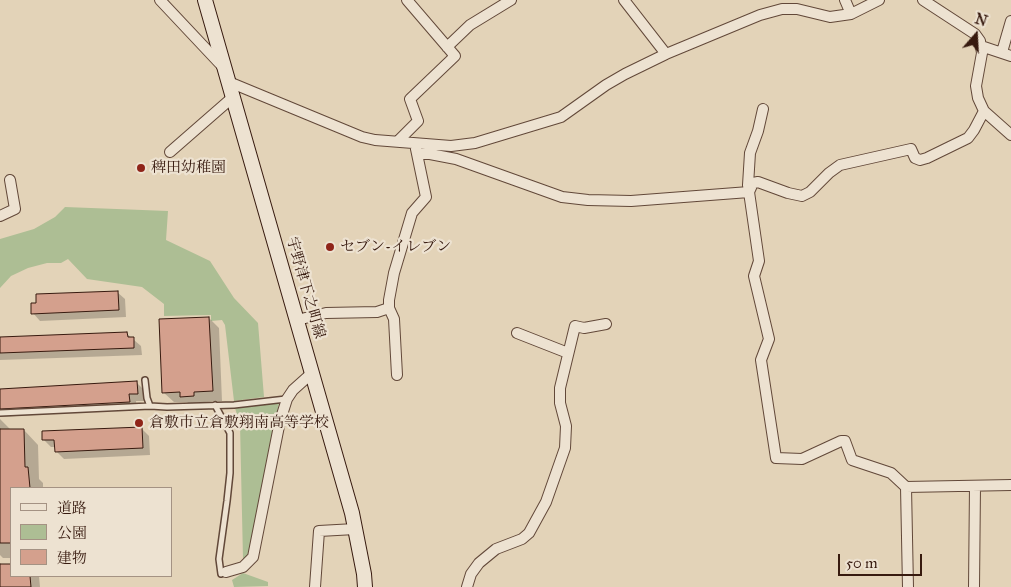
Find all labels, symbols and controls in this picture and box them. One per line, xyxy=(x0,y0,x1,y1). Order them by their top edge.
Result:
north arrow xyxy=(951,10,1001,60)
text: N xyxy=(973,10,989,30)
place label: 稗田幼稚園 xyxy=(151,159,226,177)
marker: 稗田幼稚園 xyxy=(135,162,147,174)
street label: 宇野津下之町線 xyxy=(282,235,328,341)
place label: セブン-イレブン xyxy=(340,238,451,256)
marker: セブン-イレブン xyxy=(324,241,336,253)
place label: 倉敷市立倉敷翔南高等学校 xyxy=(149,414,329,432)
marker: 倉敷市立倉敷翔南高等学校 xyxy=(133,417,145,429)
legend xyxy=(10,487,172,577)
text: 道路 xyxy=(57,499,87,517)
text: 公園 xyxy=(57,524,87,542)
scale bar xyxy=(841,544,925,576)
text: 建物 xyxy=(57,549,87,567)
text: 50 m xyxy=(846,554,878,572)

